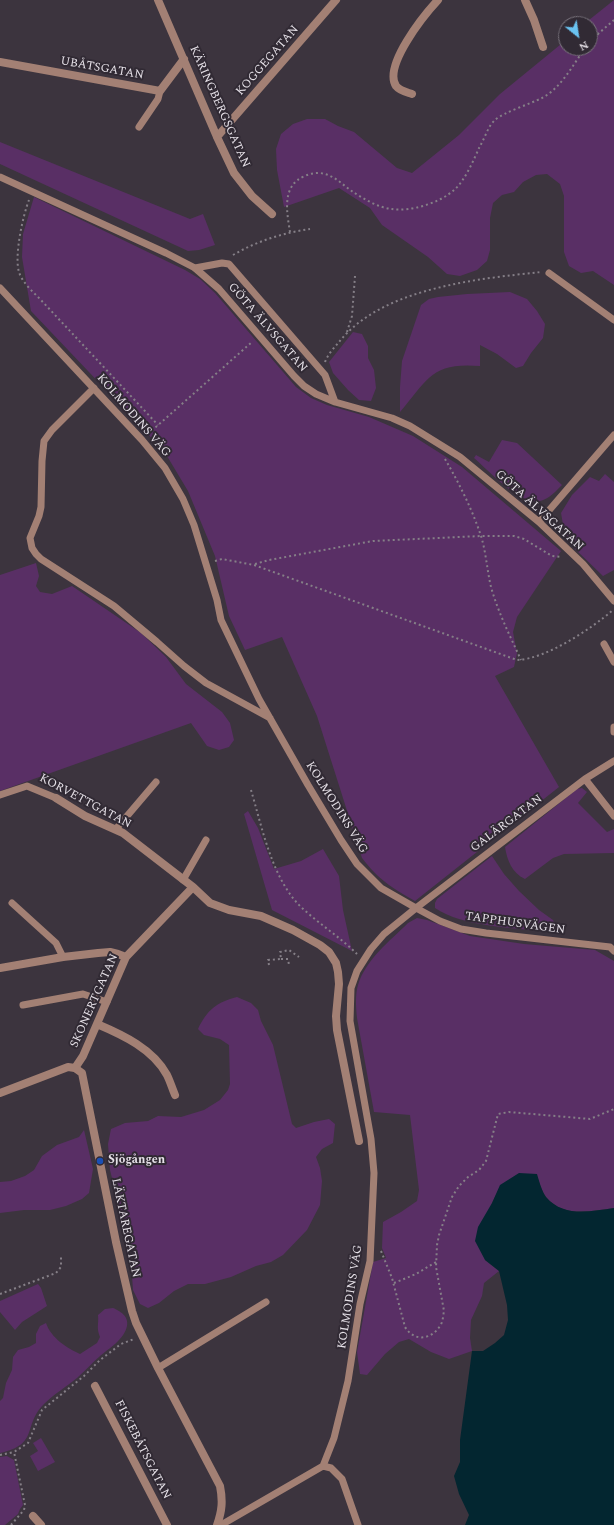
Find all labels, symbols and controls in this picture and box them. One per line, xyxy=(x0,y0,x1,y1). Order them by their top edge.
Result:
north arrow xyxy=(558,16,598,56)
street label: KOGGEGATAN xyxy=(234,23,302,99)
text: N xyxy=(576,36,592,56)
street label: KÄRINGBERGSGATAN xyxy=(186,44,252,170)
street label: UBÅTSGATAN xyxy=(59,55,145,83)
street label: GÖTA ÄLVSGATAN xyxy=(224,280,310,376)
street label: KOLMODINS VÄG xyxy=(93,372,173,460)
street label: GÖTA ÄLVSGATAN xyxy=(492,468,586,554)
street label: KOLMODINS VÄG xyxy=(302,760,370,856)
street label: KORVETTGATAN xyxy=(36,772,134,832)
street label: GALÄRGATAN xyxy=(468,792,546,856)
street label: TAPPHUSVÄGEN xyxy=(464,910,566,938)
street label: SKONERTGATAN xyxy=(68,952,122,1050)
place label: Sjögången xyxy=(108,1154,165,1168)
marker: Sjögången xyxy=(95,1156,105,1166)
street label: LÄKTAREGATAN xyxy=(107,1177,143,1279)
street label: KOLMODINS VÄG xyxy=(336,1244,366,1350)
street label: FISKEBÅTSGATAN xyxy=(111,1398,173,1502)

